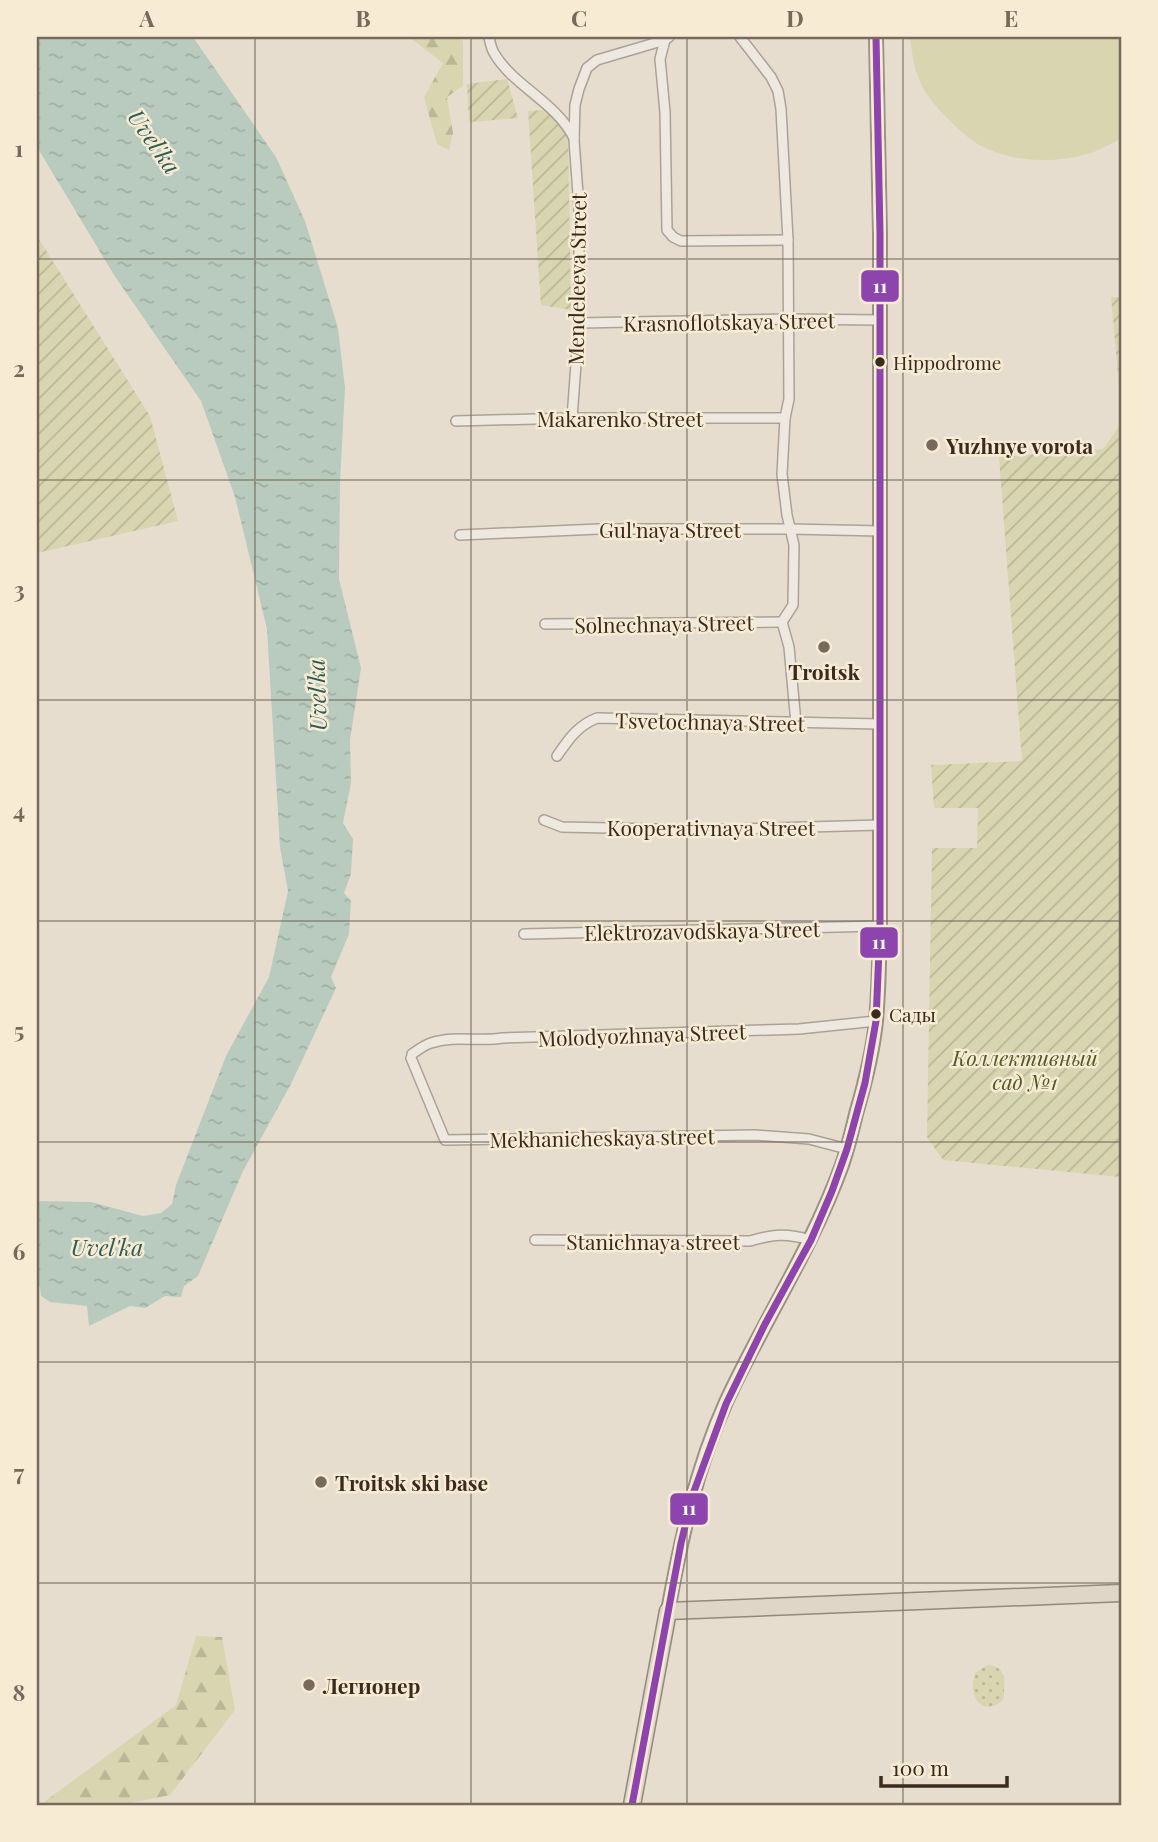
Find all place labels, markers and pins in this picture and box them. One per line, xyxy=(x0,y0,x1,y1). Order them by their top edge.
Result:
place label: Hippodrome xyxy=(893,349,1001,375)
marker: Hippodrome xyxy=(873,355,887,369)
place label: Yuzhnye vorota xyxy=(945,431,1093,459)
marker: Yuzhnye vorota xyxy=(924,437,940,453)
marker: Troitsk xyxy=(816,639,832,655)
place label: Troitsk xyxy=(788,657,860,685)
place label: Сады xyxy=(889,1001,936,1027)
marker: Сады xyxy=(869,1007,883,1021)
place label: Troitsk ski base xyxy=(335,1468,488,1496)
marker: Troitsk ski base xyxy=(313,1474,329,1490)
place label: Легионер xyxy=(322,1671,420,1699)
marker: Легионер xyxy=(301,1677,317,1693)

